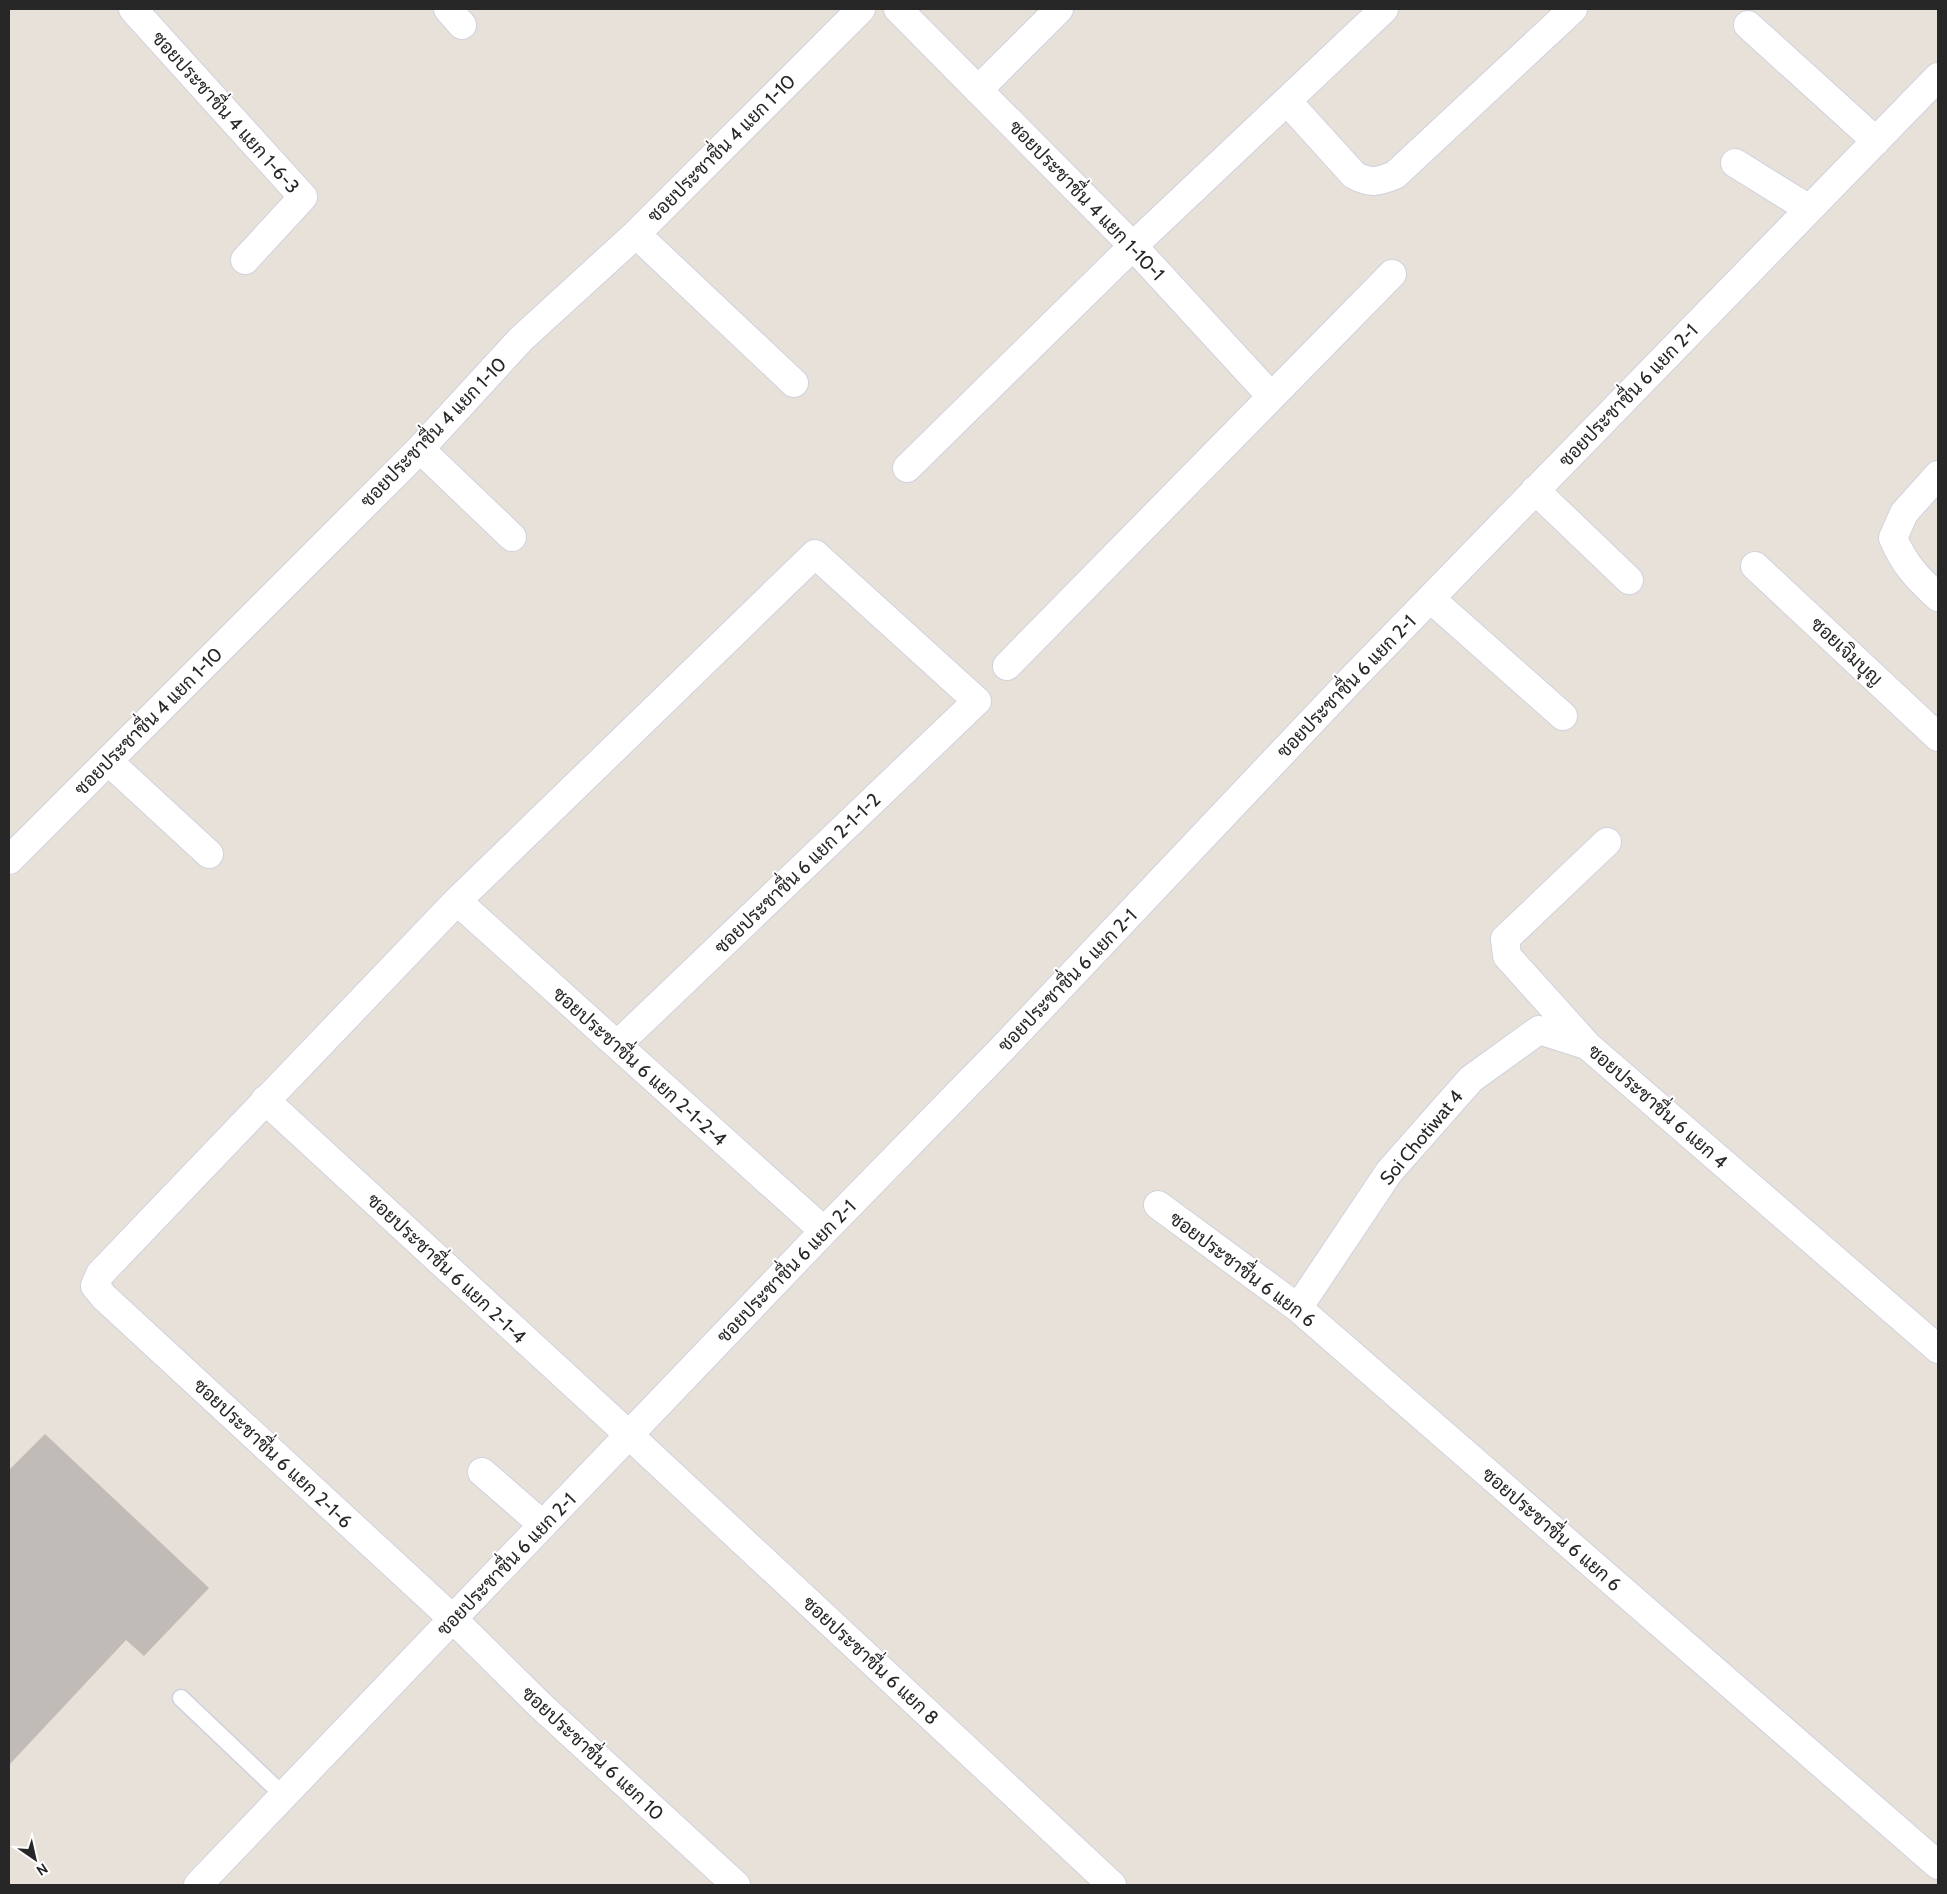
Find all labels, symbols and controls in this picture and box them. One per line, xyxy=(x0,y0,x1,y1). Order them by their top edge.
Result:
street label: ซอยประชาชื่น 4 แยก 1-6-3 xyxy=(147,23,309,198)
street label: ซอยประชาชื่น 4 แยก 1-10 xyxy=(638,65,800,227)
street label: ซอยประชาชื่น 4 แยก 1-10-1 xyxy=(1004,111,1174,285)
street label: ซอยประชาชื่น 6 แยก 2-1 xyxy=(1550,315,1703,472)
street label: ซอยประชาชื่น 4 แยก 1-10 xyxy=(351,348,511,512)
street label: ซอยประชาชื่น 6 แยก 2-1 xyxy=(1268,606,1421,763)
street label: ซอยเจิมบุญ xyxy=(1805,612,1887,691)
street label: ซอยประชาชื่น 4 แยก 1-10 xyxy=(65,638,227,800)
street label: ซอยประชาชื่น 6 แยก 2-1-1-2 xyxy=(705,784,885,959)
street label: ซอยประชาชื่น 6 แยก 2-1 xyxy=(989,900,1142,1057)
street label: ซอยประชาชื่น 6 แยก 2-1-2-4 xyxy=(548,978,736,1151)
street label: ซอยประชาชื่น 6 แยก 4 xyxy=(1583,1035,1736,1173)
street label: Soi Chotiwat 4 xyxy=(1375,1085,1468,1189)
street label: ซอยประชาชื่น 6 แยก 2-1-4 xyxy=(362,1184,535,1348)
street label: ซอยประชาชื่น 6 แยก 2-1 xyxy=(708,1191,861,1348)
street label: ซอยประชาชื่น 6 แยก 6 xyxy=(1165,1202,1324,1332)
street label: ซอยประชาชื่น 6 แยก 2-1-6 xyxy=(188,1369,361,1533)
street label: ซอยประชาชื่น 6 แยก 6 xyxy=(1477,1458,1630,1596)
street label: ซอยประชาชื่น 6 แยก 2-1 xyxy=(428,1484,581,1641)
street label: ซอยประชาชื่น 6 แยก 8 xyxy=(798,1587,948,1729)
street label: ซอยประชาชื่น 6 แยก 10 xyxy=(517,1677,673,1825)
north arrow xyxy=(10,1834,60,1884)
text: N xyxy=(33,1860,51,1880)

